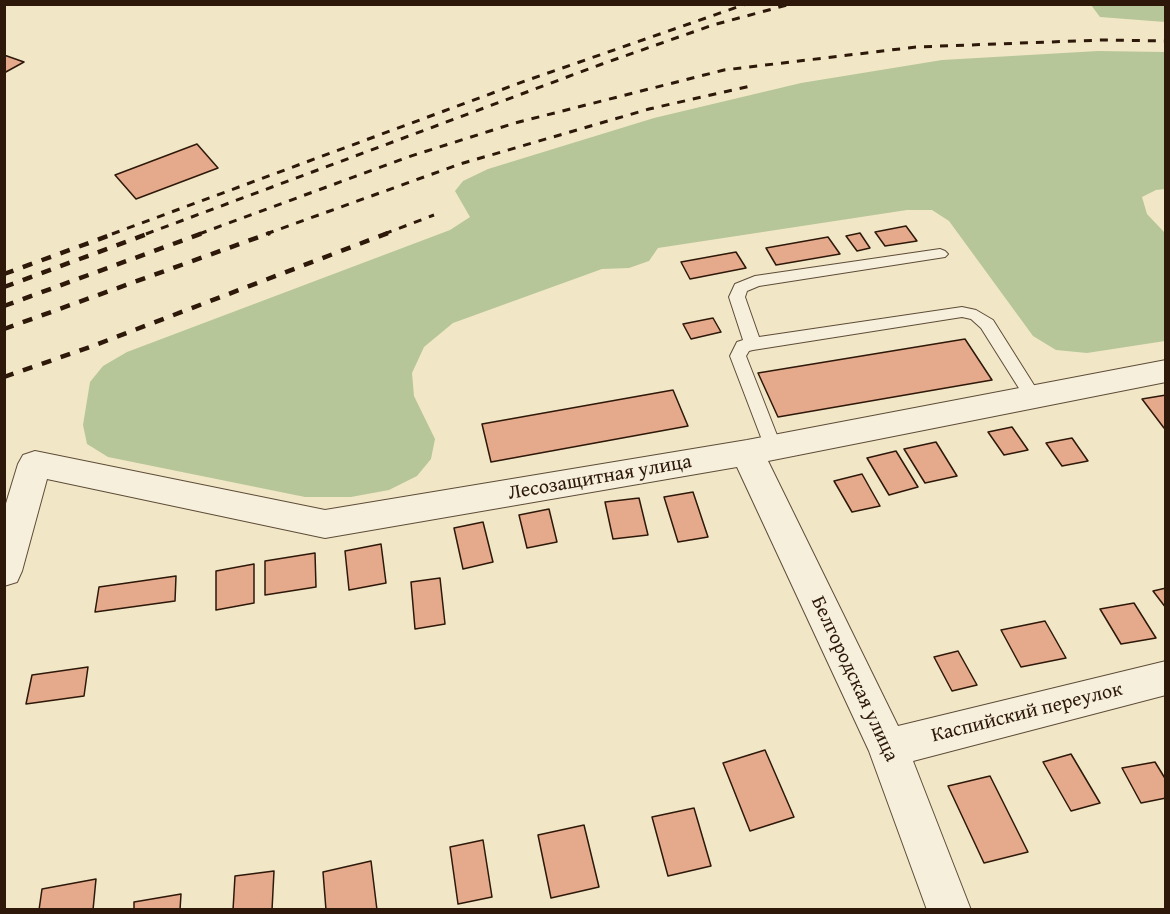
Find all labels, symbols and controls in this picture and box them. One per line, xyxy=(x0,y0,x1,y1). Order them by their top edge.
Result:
street label: Лесозащитная улица xyxy=(506,450,694,506)
street label: Белгородская улица xyxy=(805,593,903,765)
street label: Каспийский переулок xyxy=(929,678,1125,748)

